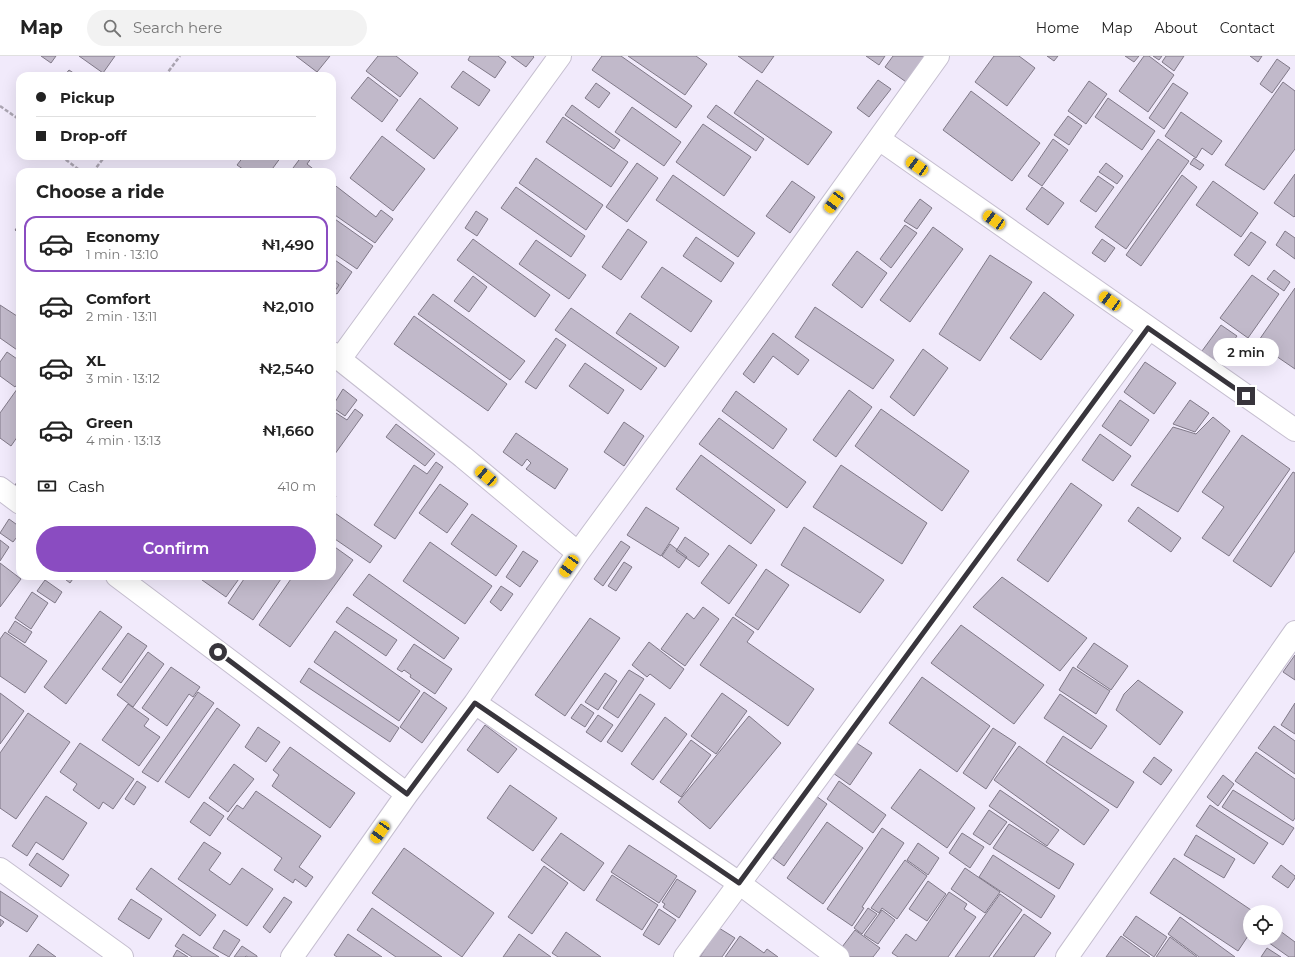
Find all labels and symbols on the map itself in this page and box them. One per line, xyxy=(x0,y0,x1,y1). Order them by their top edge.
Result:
car xyxy=(904,154,930,178)
car xyxy=(822,189,846,215)
car xyxy=(981,208,1007,232)
car xyxy=(1097,289,1123,313)
callout: 2 min xyxy=(1213,338,1279,366)
route end xyxy=(1237,387,1255,405)
car xyxy=(473,464,499,488)
car xyxy=(557,553,581,579)
route start xyxy=(209,643,227,661)
car xyxy=(368,819,392,845)

